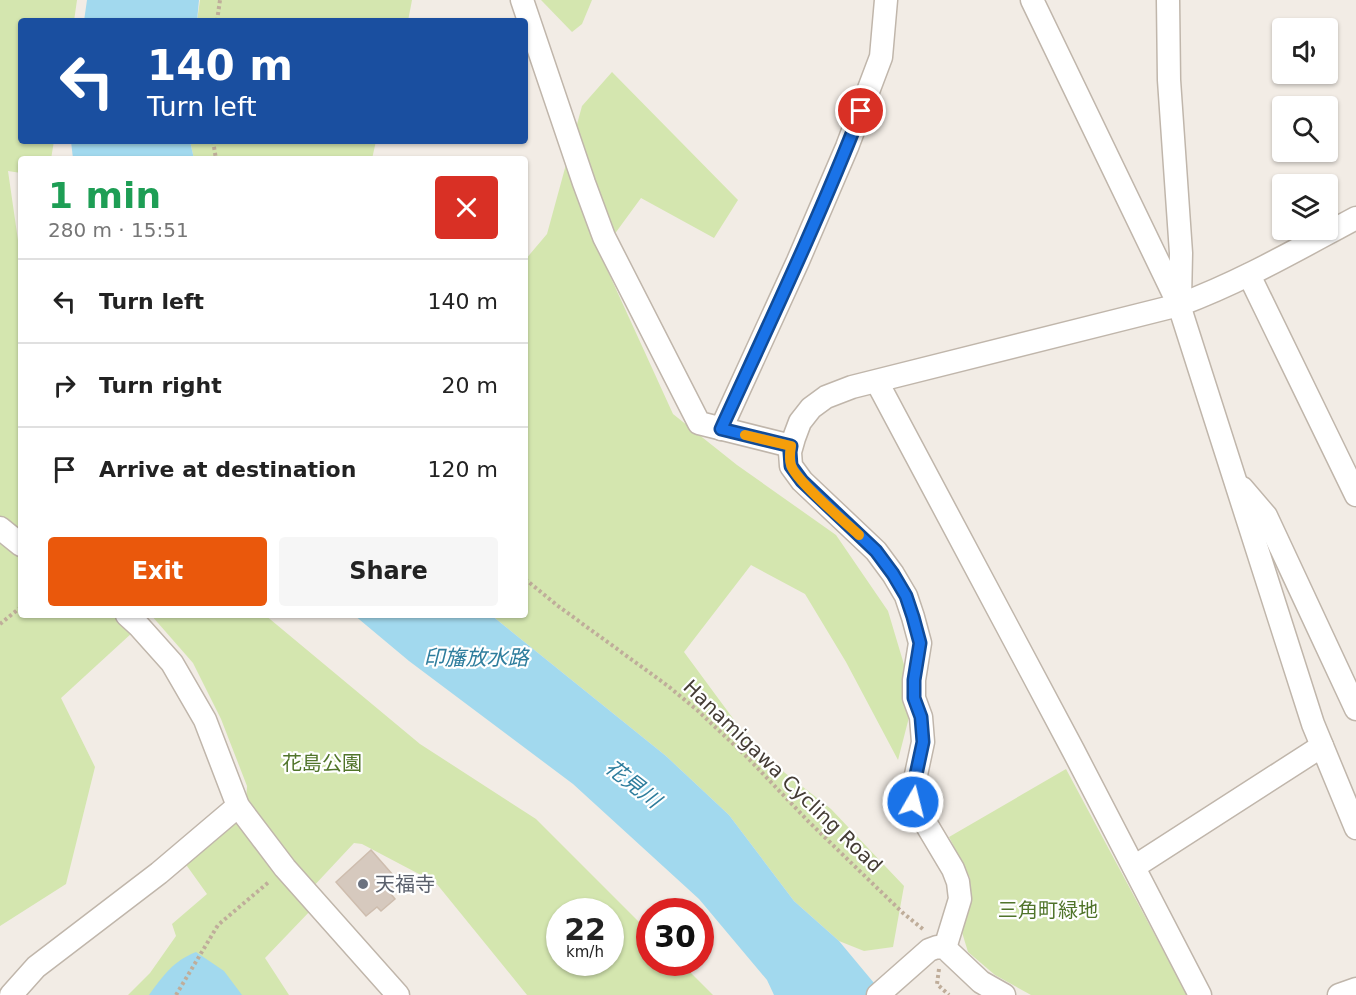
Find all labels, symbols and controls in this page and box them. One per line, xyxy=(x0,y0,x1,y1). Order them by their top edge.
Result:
map controls xyxy=(1272,18,1338,240)
button: sound xyxy=(1272,18,1338,84)
text: 140 m xyxy=(147,41,293,90)
icon: left xyxy=(48,42,126,120)
pin xyxy=(835,85,886,136)
text: Turn left xyxy=(147,91,257,122)
icon: arrive xyxy=(844,94,877,127)
button: search xyxy=(1272,96,1338,162)
button: layers xyxy=(1272,174,1338,240)
text: 1 min xyxy=(48,175,161,216)
button: close xyxy=(435,176,498,239)
text: 280 m · 15:51 xyxy=(48,218,189,242)
icon: left xyxy=(48,285,81,318)
text: Turn left xyxy=(99,289,204,314)
text: 140 m xyxy=(428,289,498,314)
icon: right xyxy=(48,369,81,402)
text: Turn right xyxy=(99,373,222,398)
text: 20 m xyxy=(442,373,498,398)
icon: arrive xyxy=(48,453,81,486)
text: Arrive at destination xyxy=(99,457,356,482)
text: 120 m xyxy=(428,457,498,482)
button: Exit xyxy=(48,537,267,606)
button: Share xyxy=(279,537,498,606)
water label: 印旛放水路 xyxy=(424,646,530,670)
street label: Hanamigawa Cycling Road xyxy=(679,675,887,877)
park label: 花島公園 xyxy=(282,751,362,775)
water label: 花見川 xyxy=(601,755,667,814)
position arrow xyxy=(881,770,945,834)
place label: 天福寺 xyxy=(375,872,435,896)
marker: 天福寺 xyxy=(356,877,370,891)
speed limit sign: 30 xyxy=(636,898,714,976)
park label: 三角町緑地 xyxy=(998,898,1098,922)
text: 22 xyxy=(564,912,606,947)
text: km/h xyxy=(566,943,604,961)

